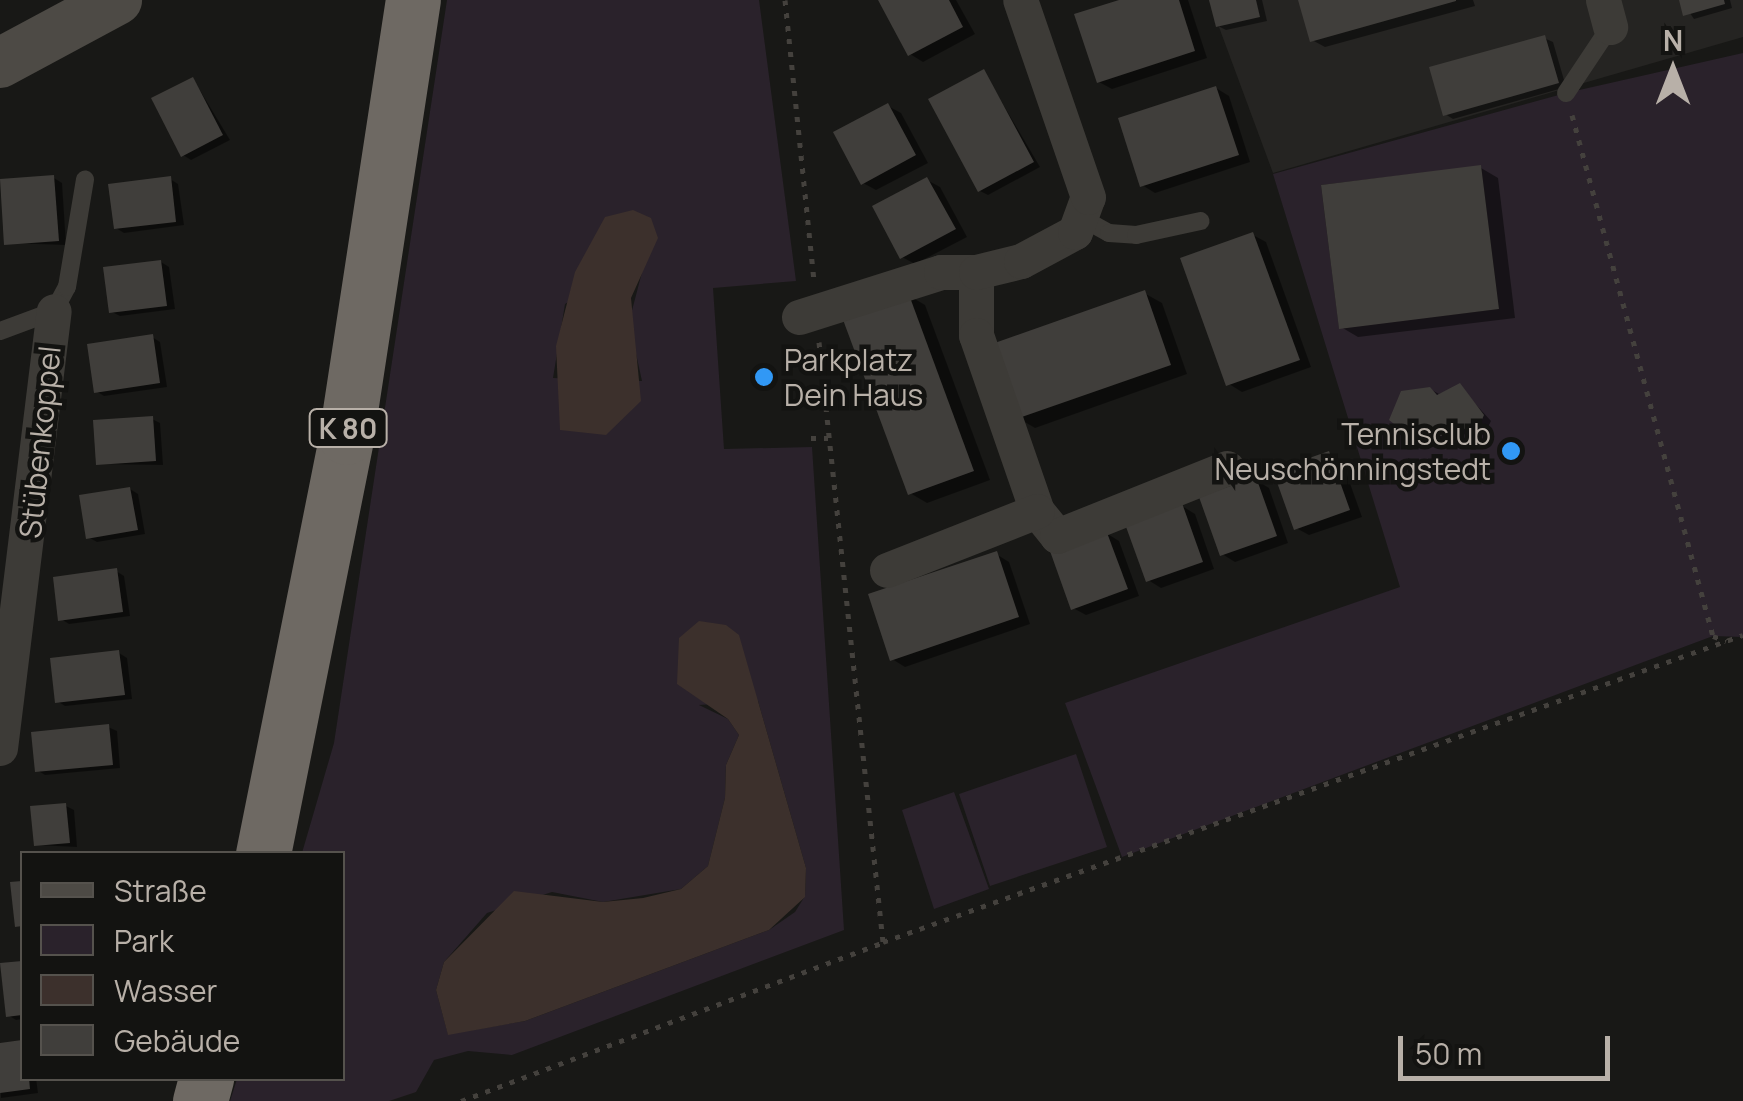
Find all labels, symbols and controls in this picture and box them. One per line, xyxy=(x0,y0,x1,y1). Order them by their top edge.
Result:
north arrow xyxy=(1623,20,1723,120)
text: N xyxy=(1663,21,1683,59)
place label: Parkplatz Dein Haus xyxy=(784,342,923,412)
street label: Stübenkoppel xyxy=(12,344,68,540)
marker: Parkplatz Dein Haus xyxy=(753,366,775,388)
road number: K 80 xyxy=(308,405,388,451)
place label: Tennisclub Neuschönningstedt xyxy=(1214,416,1491,486)
marker: Tennisclub Neuschönningstedt xyxy=(1500,440,1522,462)
legend xyxy=(20,851,345,1081)
text: Straße xyxy=(114,870,207,911)
text: Park xyxy=(114,920,174,961)
text: Wasser xyxy=(114,970,217,1011)
scale bar xyxy=(1403,1016,1616,1078)
text: Gebäude xyxy=(114,1020,240,1061)
text: 50 m xyxy=(1415,1033,1482,1074)

